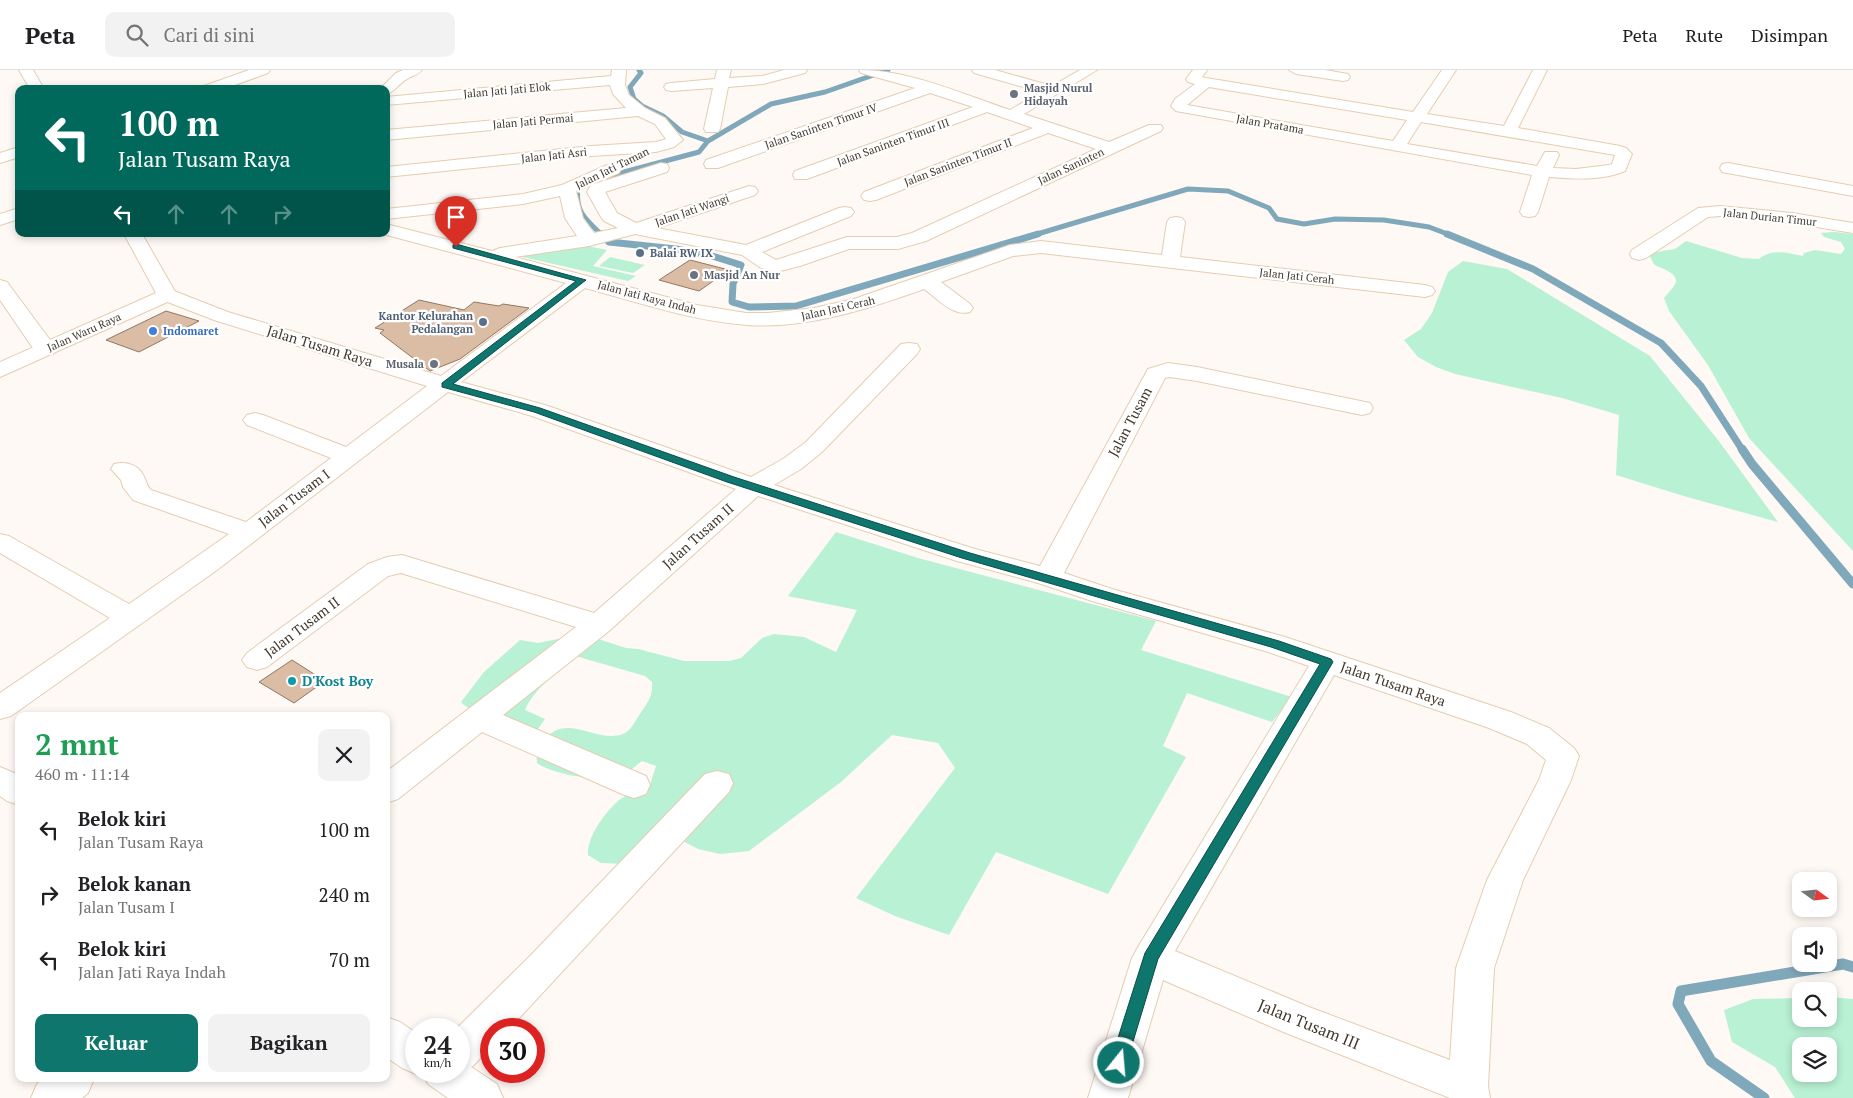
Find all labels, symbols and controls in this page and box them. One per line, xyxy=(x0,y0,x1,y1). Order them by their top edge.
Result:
search box xyxy=(105,12,455,57)
text: Peta xyxy=(25,19,75,51)
icon: search xyxy=(123,21,151,49)
text: Cari di sini xyxy=(163,22,255,47)
text: Peta xyxy=(1623,23,1658,47)
text: Rute xyxy=(1686,23,1723,47)
text: Disimpan xyxy=(1751,23,1828,47)
street label: Jalan Jati Jati Elok xyxy=(463,79,552,101)
place label: Masjid Nurul Hidayah xyxy=(1024,81,1093,108)
marker: Masjid Nurul Hidayah xyxy=(1008,88,1020,100)
text: 100 m xyxy=(118,100,219,146)
street label: Jalan Saninten Timur IV xyxy=(763,100,880,152)
icon: left xyxy=(35,105,100,170)
street label: Jalan Jati Permai xyxy=(492,110,574,132)
street label: Jalan Pratama xyxy=(1235,111,1305,137)
street label: Jalan Saninten Timur III xyxy=(835,115,951,169)
street label: Jalan Saninten Timur II xyxy=(902,135,1014,189)
text: Jalan Tusam Raya xyxy=(118,144,291,173)
street label: Jalan Jati Taman xyxy=(573,144,652,192)
street label: Jalan Saninten xyxy=(1036,144,1107,187)
street label: Jalan Jati Asri xyxy=(520,145,588,165)
street label: Jalan Jati Wangi xyxy=(653,191,731,229)
pin xyxy=(435,196,477,247)
icon: left xyxy=(109,200,137,228)
icon: ahead xyxy=(162,200,190,228)
icon: ahead xyxy=(215,200,243,228)
icon: right xyxy=(268,200,296,228)
icon: arrive xyxy=(442,203,470,231)
street label: Jalan Durian Timur xyxy=(1723,205,1818,229)
place label: Balai RW IX xyxy=(650,246,713,260)
marker: Balai RW IX xyxy=(634,247,646,259)
street label: Jalan Jati Cerah xyxy=(1259,265,1336,287)
place label: Masjid An Nur xyxy=(704,268,780,282)
marker: Masjid An Nur xyxy=(688,269,700,281)
street label: Jalan Jati Raya Indah xyxy=(596,277,698,317)
street label: Jalan Jati Cerah xyxy=(800,293,877,323)
street label: Jalan Waru Raya xyxy=(45,309,124,355)
place label: Kantor Kelurahan Pedalangan xyxy=(378,309,473,336)
marker: Kantor Kelurahan Pedalangan xyxy=(477,316,489,328)
street label: Jalan Tusam Raya xyxy=(265,320,375,371)
place label: Indomaret xyxy=(163,324,219,338)
marker: Indomaret xyxy=(147,325,159,337)
place label: Musala xyxy=(386,357,424,371)
marker: Musala xyxy=(428,358,440,370)
street label: Jalan Tusam xyxy=(1103,384,1156,460)
street label: Jalan Tusam I xyxy=(254,464,333,531)
street label: Jalan Tusam II xyxy=(658,499,737,573)
street label: Jalan Tusam II xyxy=(260,592,343,661)
street label: Jalan Tusam Raya xyxy=(1338,657,1448,710)
place label: D'Kost Boy xyxy=(302,671,374,690)
marker: D'Kost Boy xyxy=(286,675,298,687)
text: 2 mnt xyxy=(35,724,119,764)
button: close xyxy=(318,729,370,781)
text: 460 m · 11:14 xyxy=(35,763,129,785)
text: Belok kiri xyxy=(78,806,166,831)
icon: left xyxy=(35,816,63,844)
text: 100 m xyxy=(319,817,370,842)
text: Jalan Tusam Raya xyxy=(78,831,204,853)
text: Belok kanan xyxy=(78,871,191,896)
north arrow xyxy=(1792,872,1838,918)
map controls xyxy=(1792,872,1837,1082)
icon: right xyxy=(35,881,63,909)
text: 240 m xyxy=(319,882,370,907)
text: Jalan Tusam I xyxy=(78,896,175,918)
button: sound xyxy=(1792,927,1837,972)
text: Belok kiri xyxy=(78,936,166,961)
icon: left xyxy=(35,946,63,974)
text: 70 m xyxy=(329,947,370,972)
text: Jalan Jati Raya Indah xyxy=(78,961,226,983)
button: search xyxy=(1792,982,1837,1027)
street label: Jalan Tusam III xyxy=(1255,994,1363,1054)
button: Keluar xyxy=(35,1014,198,1072)
button: Bagikan xyxy=(208,1014,370,1072)
speed limit sign: 30 xyxy=(480,1018,545,1083)
text: 24 xyxy=(423,1028,452,1061)
position arrow xyxy=(1092,1036,1144,1088)
button: layers xyxy=(1792,1037,1837,1082)
text: km/h xyxy=(424,1055,451,1070)

